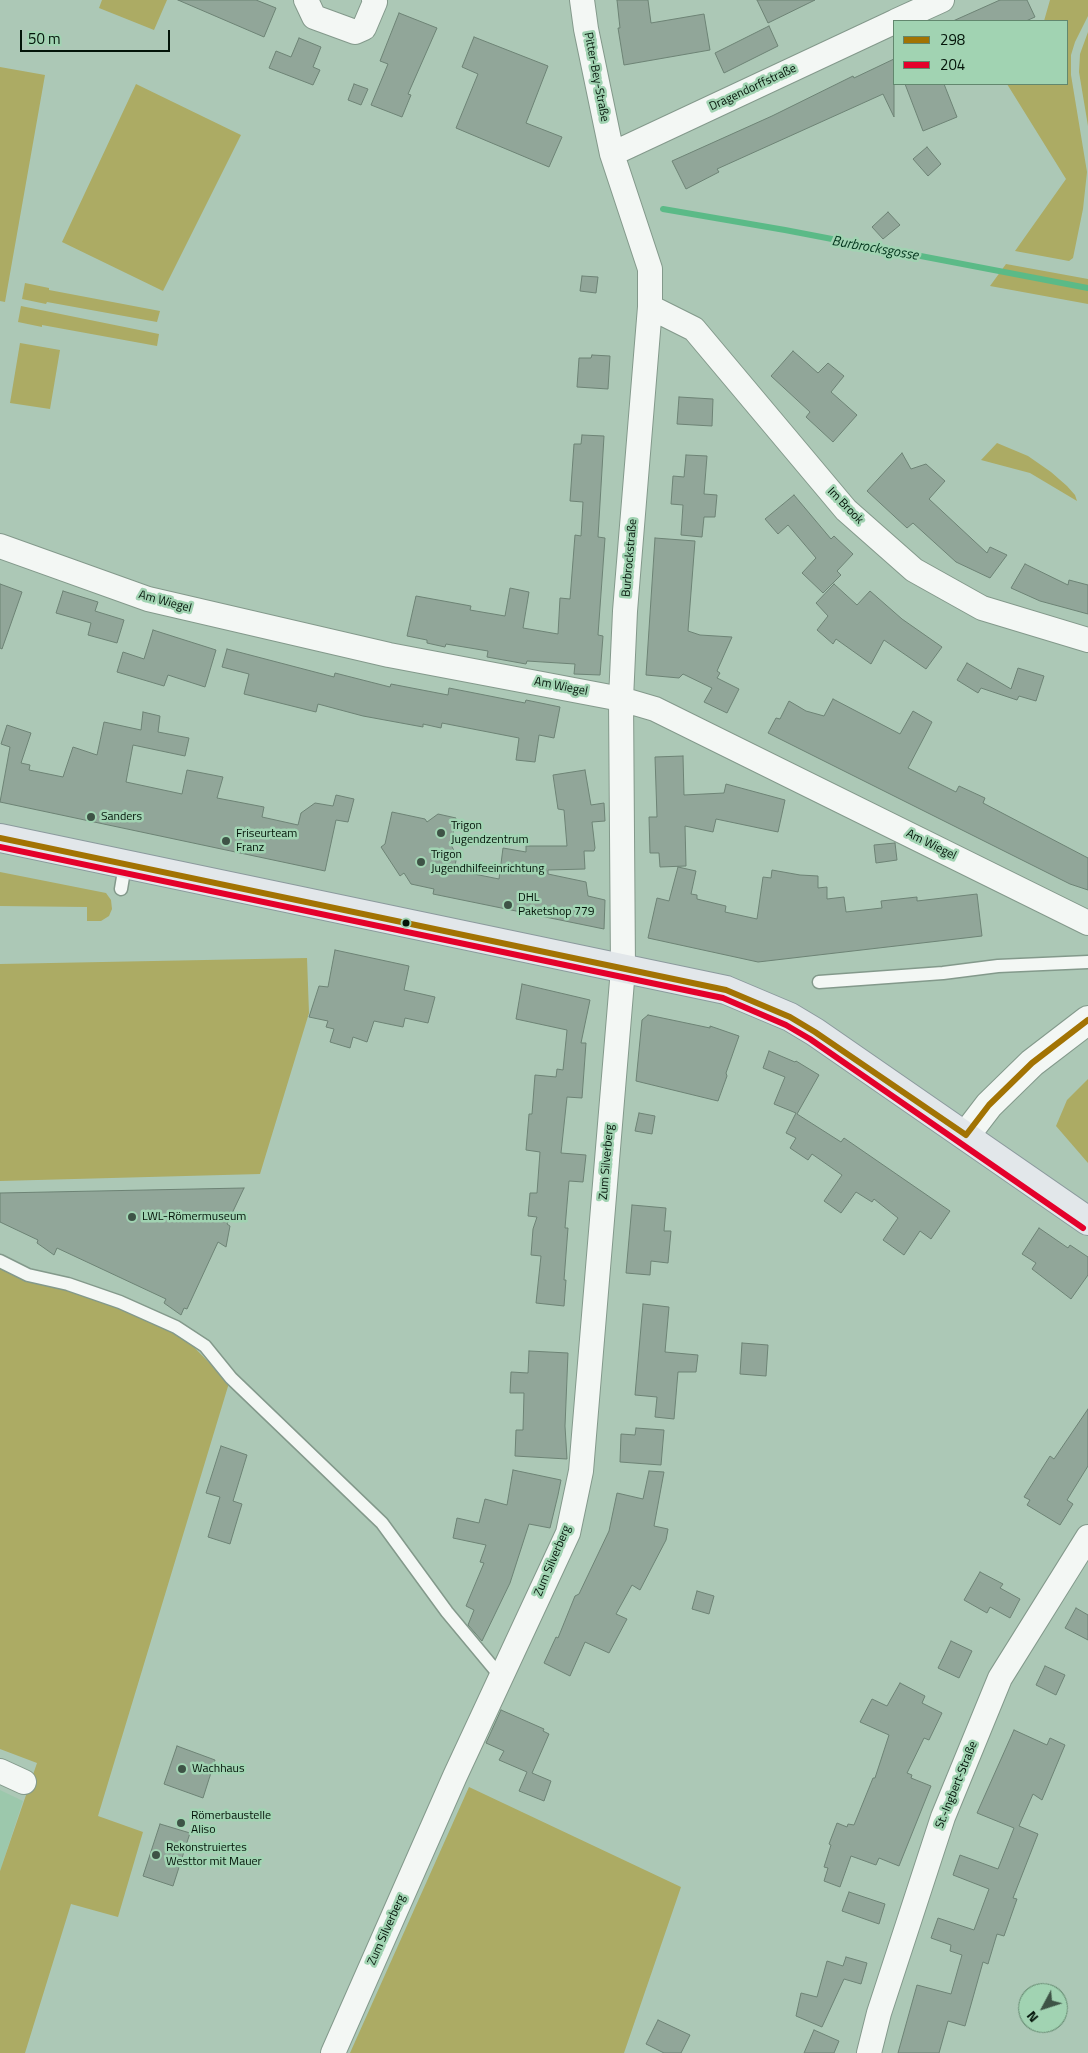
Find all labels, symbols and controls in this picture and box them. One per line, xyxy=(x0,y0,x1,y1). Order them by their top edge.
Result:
scale bar xyxy=(22,20,172,52)
legend xyxy=(893,20,1068,85)
text: 50 m xyxy=(28,27,61,50)
text: 298 xyxy=(940,28,965,51)
street label: Pitter-Bey-Straße xyxy=(580,31,612,123)
text: 204 xyxy=(940,53,965,76)
street label: Dragendorffstraße xyxy=(707,62,799,114)
water label: Burbrocksgosse xyxy=(831,233,919,265)
street label: Im Brook xyxy=(824,485,866,527)
street label: Burbrockstraße xyxy=(619,518,641,598)
street label: Am Wiegel xyxy=(137,588,193,616)
street label: Am Wiegel xyxy=(533,675,589,699)
place label: Sanders xyxy=(101,810,142,824)
marker: Sanders xyxy=(85,811,97,823)
place label: Trigon Jugendzentrum xyxy=(451,819,529,847)
place label: Friseurteam Franz xyxy=(236,827,297,855)
marker: Trigon Jugendzentrum xyxy=(435,827,447,839)
street label: Am Wiegel xyxy=(904,827,958,863)
marker: Friseurteam Franz xyxy=(220,835,232,847)
place label: Trigon Jugendhilfeeinrichtung xyxy=(431,848,544,876)
marker: Trigon Jugendhilfeeinrichtung xyxy=(415,856,427,868)
place label: DHL Paketshop 779 xyxy=(518,891,594,919)
marker: DHL Paketshop 779 xyxy=(502,899,514,911)
unlabelled marker xyxy=(401,918,411,928)
street label: Zum Silverberg xyxy=(597,1124,617,1200)
place label: LWL-Römermuseum xyxy=(142,1210,246,1224)
marker: LWL-Römermuseum xyxy=(126,1211,138,1223)
street label: Zum Silverberg xyxy=(532,1523,574,1599)
street label: St.-Ingbert-Straße xyxy=(933,1739,981,1831)
place label: Wachhaus xyxy=(192,1762,245,1776)
marker: Wachhaus xyxy=(176,1763,188,1775)
place label: Römerbaustelle Aliso xyxy=(191,1809,271,1837)
marker: Römerbaustelle Aliso xyxy=(175,1817,187,1829)
place label: Rekonstruiertes Westtor mit Mauer xyxy=(166,1841,262,1869)
marker: Rekonstruiertes Westtor mit Mauer xyxy=(150,1849,162,1861)
street label: Zum Silverberg xyxy=(365,1892,409,1968)
north arrow xyxy=(1018,1983,1068,2033)
text: N xyxy=(1021,2007,1043,2028)

